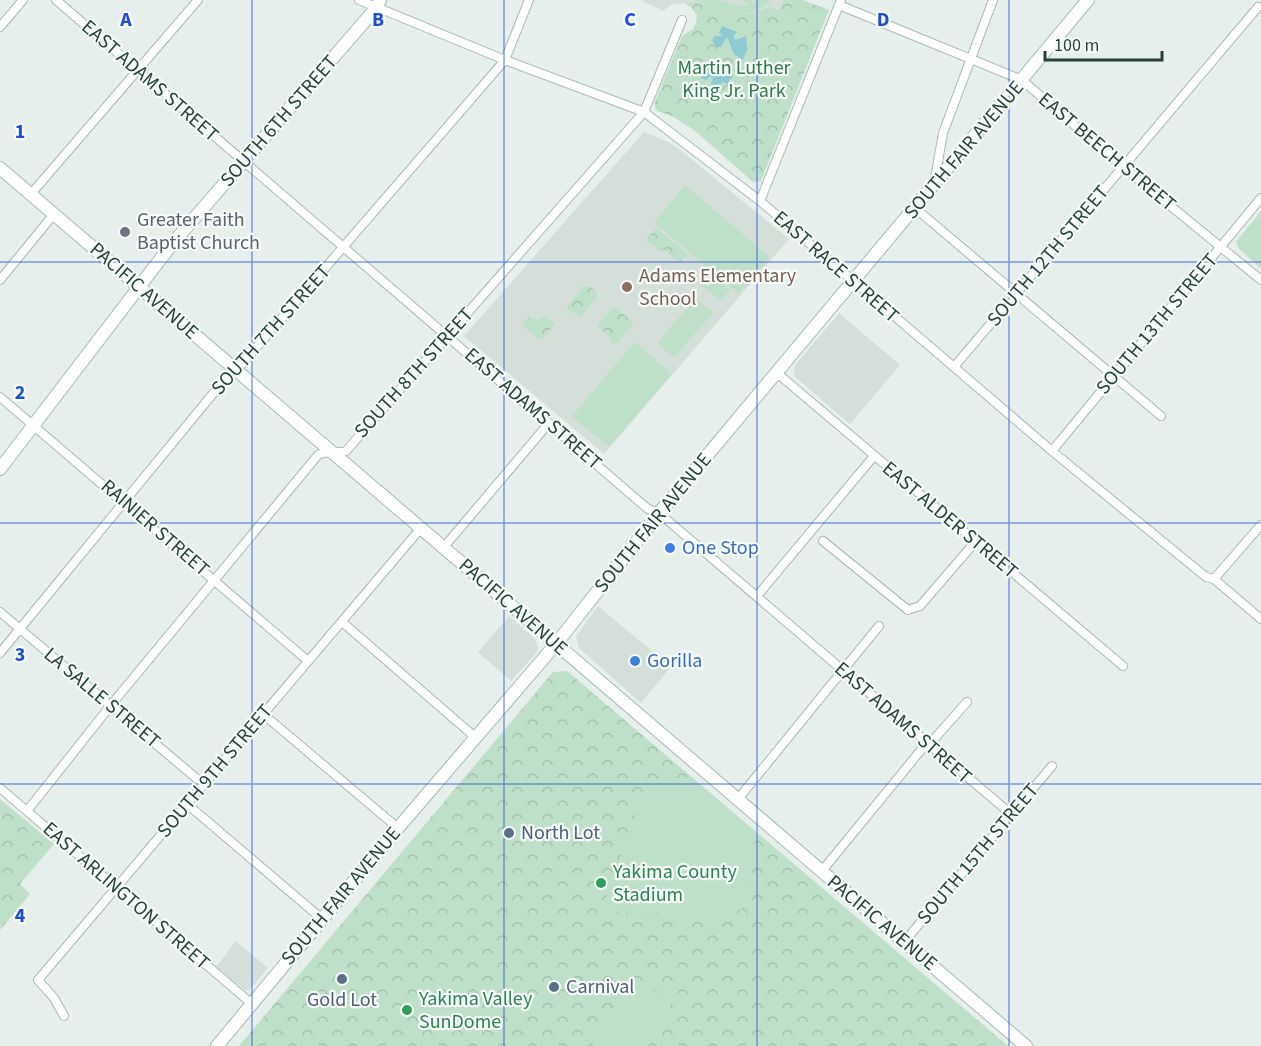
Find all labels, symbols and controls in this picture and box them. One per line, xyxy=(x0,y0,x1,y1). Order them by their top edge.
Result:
text: B xyxy=(372,6,384,34)
text: C xyxy=(624,6,636,34)
text: D xyxy=(877,6,889,34)
street label: EAST ADAMS STREET xyxy=(77,15,223,147)
scale bar xyxy=(1045,24,1162,62)
text: 100 m xyxy=(1054,33,1099,58)
street label: SOUTH 6TH STREET xyxy=(214,49,344,193)
park label: Martin Luther King Jr. Park xyxy=(677,54,791,105)
street label: SOUTH FAIR AVENUE xyxy=(898,75,1030,225)
street label: EAST BEECH STREET xyxy=(1032,86,1182,218)
text: 1 xyxy=(15,118,25,146)
street label: SOUTH 12TH STREET xyxy=(981,179,1116,333)
street label: EAST RACE STREET xyxy=(767,204,905,330)
place label: Greater Faith Baptist Church xyxy=(137,206,260,257)
marker: Greater Faith Baptist Church xyxy=(118,225,132,239)
street label: PACIFIC AVENUE xyxy=(83,236,205,346)
street label: SOUTH 13TH STREET xyxy=(1090,247,1225,401)
street label: SOUTH 7TH STREET xyxy=(205,259,337,401)
place label: Adams Elementary School xyxy=(639,262,797,313)
marker: Adams Elementary School xyxy=(620,280,634,294)
street label: SOUTH 8TH STREET xyxy=(348,302,480,444)
street label: EAST ADAMS STREET xyxy=(458,341,608,477)
text: 2 xyxy=(15,379,25,407)
street label: SOUTH FAIR AVENUE xyxy=(588,447,718,599)
street label: EAST ALDER STREET xyxy=(876,455,1024,585)
street label: RAINIER STREET xyxy=(95,473,216,583)
place label: One Stop xyxy=(682,534,759,562)
marker: One Stop xyxy=(663,541,677,555)
street label: PACIFIC AVENUE xyxy=(452,552,574,662)
text: 3 xyxy=(15,641,25,669)
street label: LA SALLE STREET xyxy=(38,641,166,755)
place label: Gorilla xyxy=(647,647,702,675)
marker: Gorilla xyxy=(628,654,642,668)
street label: EAST ADAMS STREET xyxy=(828,655,978,791)
street label: SOUTH 9TH STREET xyxy=(151,698,279,844)
street label: SOUTH 15TH STREET xyxy=(911,777,1046,931)
street label: EAST ARLINGTON STREET xyxy=(36,816,216,977)
place label: North Lot xyxy=(521,819,600,847)
street label: SOUTH FAIR AVENUE xyxy=(275,821,407,971)
marker: North Lot xyxy=(502,826,516,840)
place label: Yakima County Stadium xyxy=(612,858,738,909)
street label: PACIFIC AVENUE xyxy=(821,869,943,977)
marker: Yakima County Stadium xyxy=(594,876,608,890)
text: 4 xyxy=(15,902,26,930)
marker: Gold Lot xyxy=(335,972,349,986)
place label: Carnival xyxy=(566,973,634,1001)
marker: Carnival xyxy=(547,980,561,994)
place label: Yakima Valley SunDome xyxy=(418,985,533,1036)
place label: Gold Lot xyxy=(307,986,377,1014)
marker: Yakima Valley SunDome xyxy=(400,1003,414,1017)

